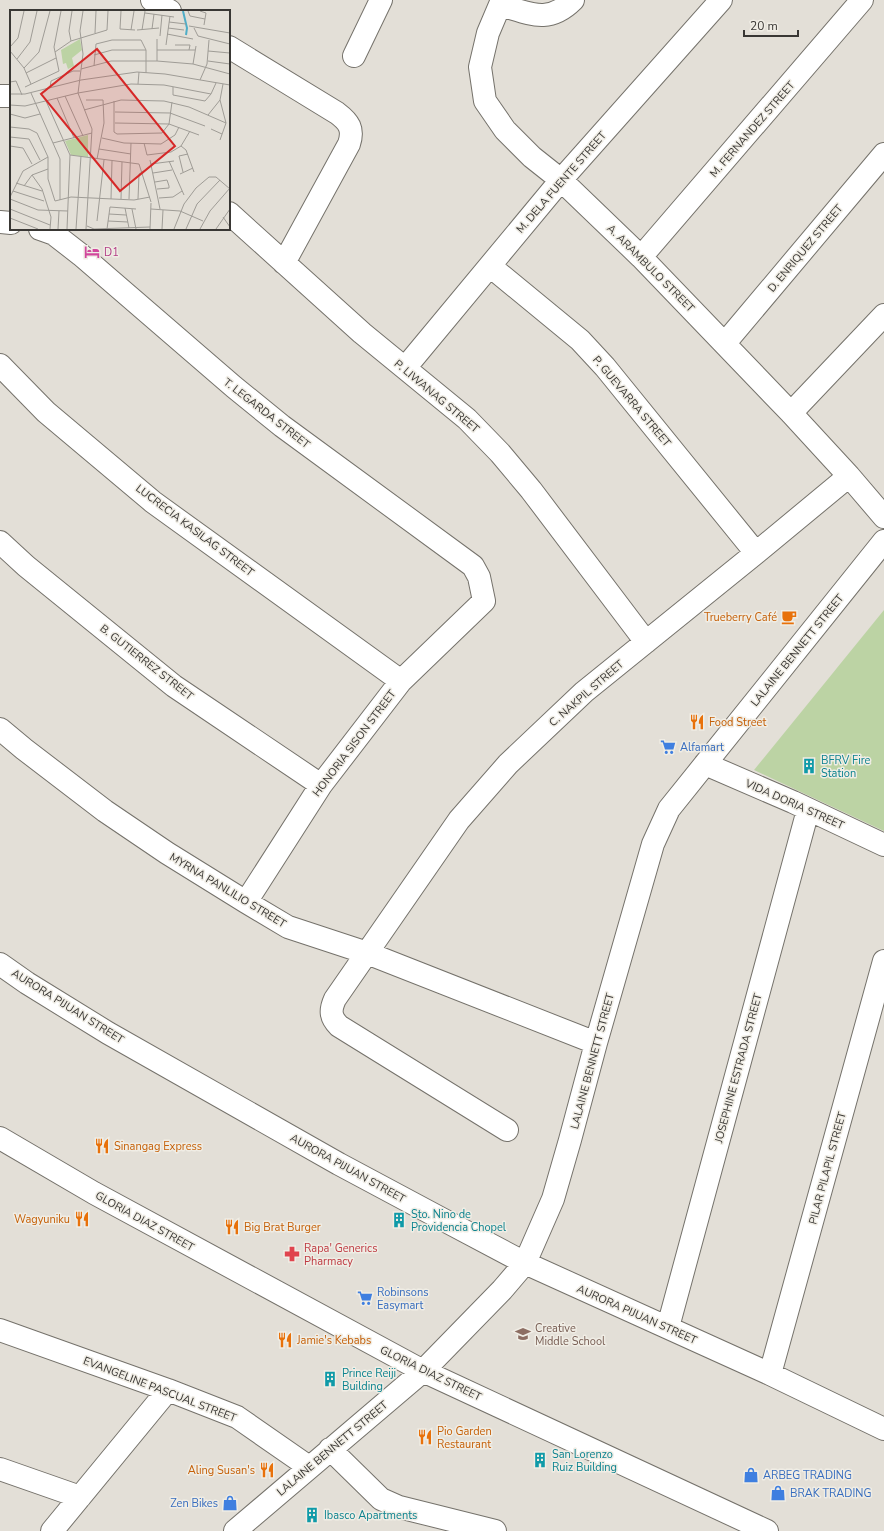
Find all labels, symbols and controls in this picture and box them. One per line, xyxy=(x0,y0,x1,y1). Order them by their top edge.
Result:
inset map xyxy=(10,10,230,230)
scale bar xyxy=(744,12,798,38)
text: 20 m xyxy=(750,18,778,34)
street label: M. FERNANDEZ STREET xyxy=(706,78,799,181)
street label: M. DELA FUENTE STREET xyxy=(513,128,610,236)
street label: D. ENRIQUEZ STREET xyxy=(764,201,847,295)
street label: A. ARAMBULO STREET xyxy=(603,221,698,316)
hotel icon: D1 xyxy=(83,243,101,261)
place label: D1 xyxy=(104,245,119,260)
street label: P. GUEVARRA STREET xyxy=(589,353,674,450)
street label: P. LIWANAG STREET xyxy=(391,356,483,437)
street label: T. LEGARDA STREET xyxy=(220,375,313,452)
street label: LUCRECIA KASILAG STREET xyxy=(133,481,257,580)
street label: LALAINE BENNETT STREET xyxy=(747,591,848,710)
cafe icon: Trueberry Café xyxy=(780,608,798,626)
place label: Trueberry Café xyxy=(704,610,777,625)
street label: B. GUTIERREZ STREET xyxy=(97,621,197,704)
street label: C. NAKPIL STREET xyxy=(546,657,627,730)
street label: HONORIA SISON STREET xyxy=(309,687,400,800)
restaurant icon: Food Street xyxy=(688,713,706,731)
place label: Food Street xyxy=(709,715,766,730)
supermarket icon: Alfamart xyxy=(659,738,677,756)
place label: Alfamart xyxy=(680,740,724,755)
place label: BFRV Fire Station xyxy=(821,753,871,781)
building icon: BFRV Fire Station xyxy=(800,757,818,775)
street label: VIDA DORIA STREET xyxy=(742,775,847,833)
street label: MYRNA PANLILIO STREET xyxy=(167,850,289,931)
street label: AURORA PIJUAN STREET xyxy=(9,966,127,1047)
street label: LALAINE BENNETT STREET xyxy=(567,991,618,1131)
street label: JOSEPHINE ESTRADA STREET xyxy=(711,991,766,1146)
street label: PILAR PILAPIL STREET xyxy=(805,1110,850,1226)
street label: AURORA PIJUAN STREET xyxy=(287,1130,409,1207)
restaurant icon: Sinangag Express xyxy=(93,1137,111,1155)
place label: Sinangag Express xyxy=(114,1139,202,1154)
street label: GLORIA DIAZ STREET xyxy=(93,1188,197,1255)
place label: Sto. Nino de Providencia Chopel xyxy=(411,1207,507,1235)
restaurant icon: Wagyuniku xyxy=(73,1210,91,1228)
building icon: Sto. Nino de Providencia Chopel xyxy=(390,1211,408,1229)
place label: Wagyuniku xyxy=(14,1212,70,1227)
restaurant icon: Big Brat Burger xyxy=(223,1218,241,1236)
place label: Big Brat Burger xyxy=(244,1220,321,1235)
place label: Rapa' Generics Pharmacy xyxy=(304,1241,377,1269)
pharmacy icon: Rapa' Generics Pharmacy xyxy=(283,1245,301,1263)
street label: AURORA PIJUAN STREET xyxy=(574,1281,700,1348)
place label: Robinsons Easymart xyxy=(377,1285,429,1313)
supermarket icon: Robinsons Easymart xyxy=(356,1289,374,1307)
place label: Creative Middle School xyxy=(535,1321,606,1349)
school or university icon: Creative Middle School xyxy=(514,1325,532,1343)
restaurant icon: Jamie's Kebabs xyxy=(276,1331,294,1349)
place label: Jamie's Kebabs xyxy=(296,1333,371,1348)
street label: GLORIA DIAZ STREET xyxy=(378,1342,484,1405)
street label: EVANGELINE PASCUAL STREET xyxy=(81,1353,239,1426)
place label: Prince Reiji Building xyxy=(342,1366,396,1394)
building icon: Prince Reiji Building xyxy=(321,1370,339,1388)
street label: LALAINE BENNETT STREET xyxy=(274,1397,391,1499)
place label: Pio Garden Restaurant xyxy=(437,1424,492,1452)
restaurant icon: Pio Garden Restaurant xyxy=(416,1428,434,1446)
place label: San Lorenzo Ruiz Building xyxy=(552,1447,617,1475)
building icon: San Lorenzo Ruiz Building xyxy=(531,1451,549,1469)
restaurant icon: Aling Susan's xyxy=(258,1461,276,1479)
place label: Aling Susan's xyxy=(188,1463,255,1478)
shop icon: ARBEG TRADING xyxy=(742,1466,760,1484)
place label: ARBEG TRADING xyxy=(763,1468,852,1483)
shop icon: BRAK TRADING xyxy=(769,1484,787,1502)
place label: BRAK TRADING xyxy=(790,1486,871,1501)
shop icon: Zen Bikes xyxy=(221,1494,239,1512)
place label: Zen Bikes xyxy=(170,1496,218,1511)
building icon: Ibasco Apartments xyxy=(303,1506,321,1524)
place label: Ibasco Apartments xyxy=(324,1508,417,1523)

